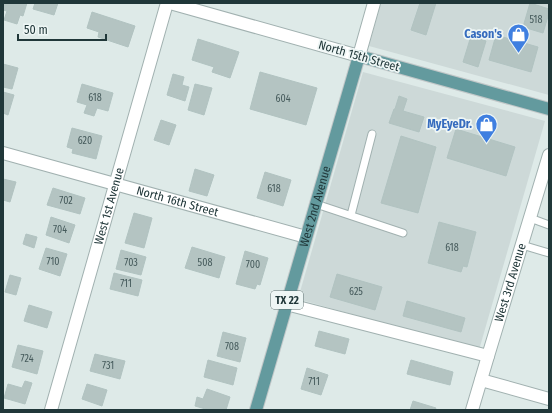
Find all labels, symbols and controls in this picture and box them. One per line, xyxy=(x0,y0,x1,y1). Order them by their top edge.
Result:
house number: 518 xyxy=(530,14,543,26)
scale bar xyxy=(18,16,106,42)
shop icon: Cason's xyxy=(505,21,531,54)
text: 50 m xyxy=(24,23,48,37)
place label: Cason's xyxy=(464,27,503,41)
street label: North 15th Street xyxy=(317,38,401,74)
house number: 618 xyxy=(88,92,102,104)
house number: 604 xyxy=(275,93,291,105)
shop icon: MyEyeDr. xyxy=(474,111,500,144)
place label: MyEyeDr. xyxy=(427,117,472,131)
house number: 620 xyxy=(78,135,92,147)
street label: West 2nd Avenue xyxy=(297,164,334,249)
street label: West 1st Avenue xyxy=(91,166,127,246)
street label: North 16th Street xyxy=(135,183,220,219)
house number: 618 xyxy=(267,183,281,195)
house number: 702 xyxy=(59,195,73,207)
house number: 704 xyxy=(53,224,67,236)
house number: 618 xyxy=(445,242,459,254)
street label: West 3rd Avenue xyxy=(492,242,529,324)
house number: 710 xyxy=(46,256,60,268)
house number: 703 xyxy=(124,257,138,269)
house number: 508 xyxy=(198,257,212,269)
house number: 700 xyxy=(246,259,260,271)
house number: 711 xyxy=(120,278,132,290)
house number: 625 xyxy=(349,286,363,298)
road number: TX 22 xyxy=(271,291,303,309)
house number: 708 xyxy=(225,341,239,353)
house number: 724 xyxy=(21,353,34,365)
house number: 731 xyxy=(102,360,114,372)
house number: 711 xyxy=(308,376,320,388)

